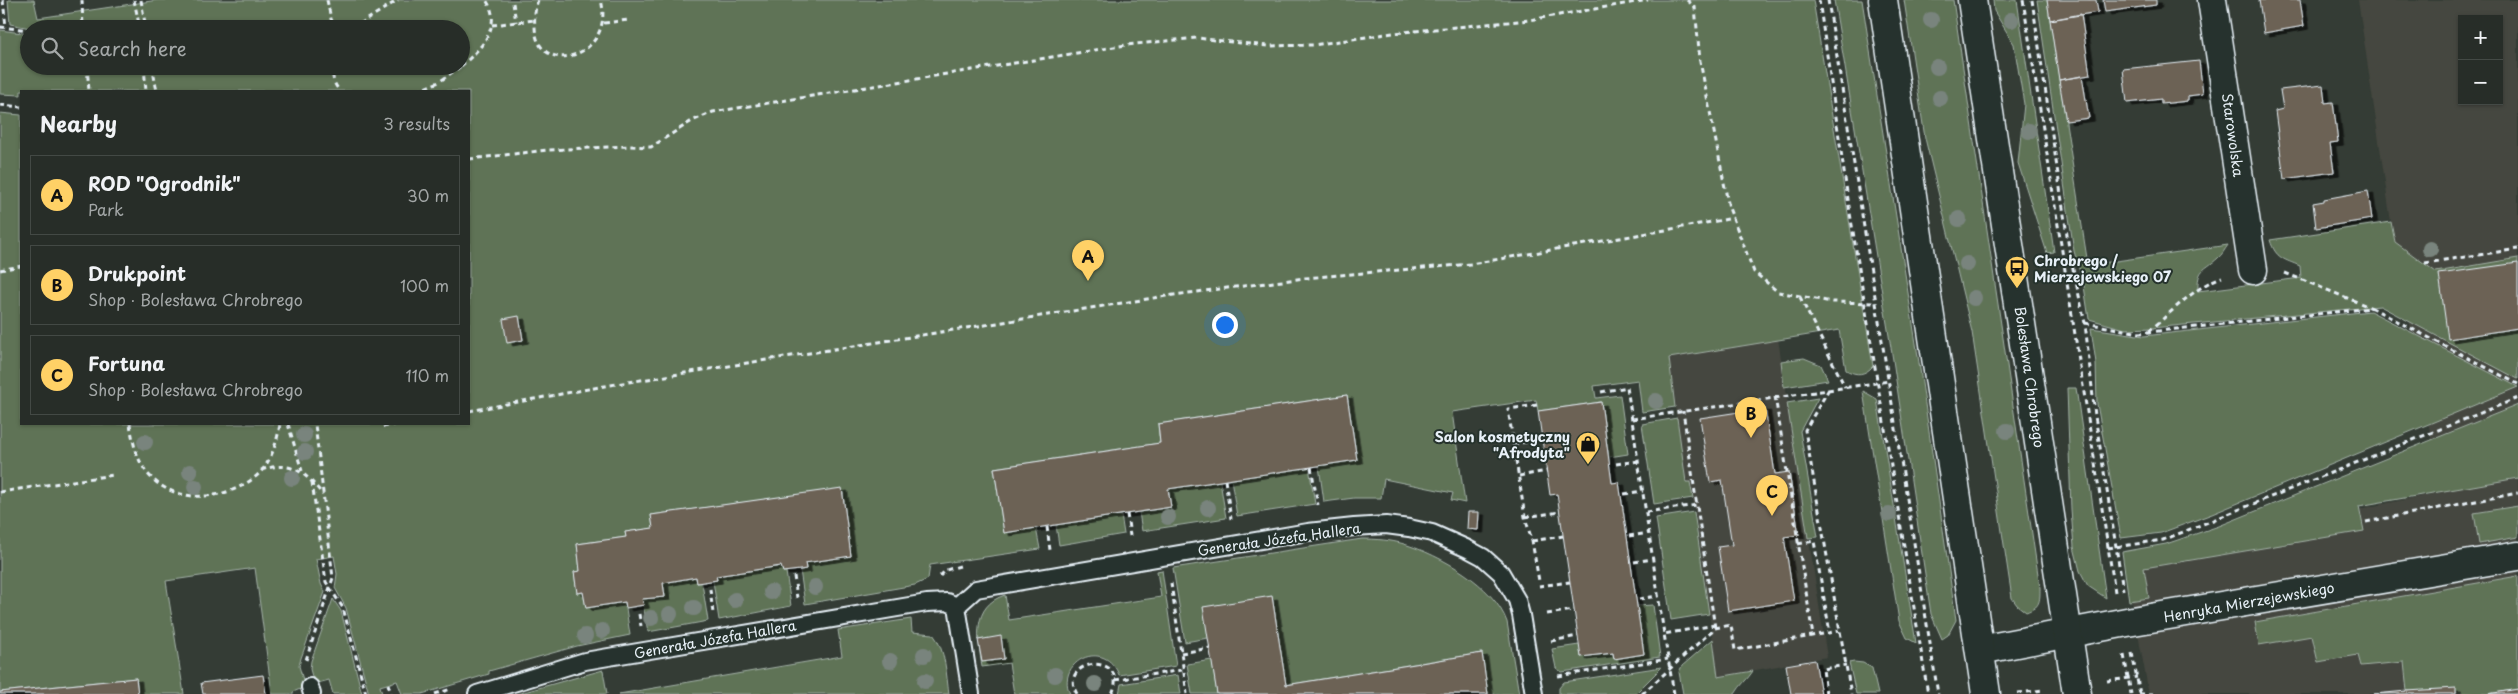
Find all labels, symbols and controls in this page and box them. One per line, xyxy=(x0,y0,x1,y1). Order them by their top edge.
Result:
map controls xyxy=(2458,15,2503,105)
button: + xyxy=(2458,15,2503,60)
search box xyxy=(20,20,470,75)
icon: search xyxy=(38,34,66,62)
text: Search here xyxy=(78,34,187,62)
button: − xyxy=(2458,60,2503,105)
street label: Starowolska xyxy=(2217,92,2249,178)
text: Nearby xyxy=(40,107,117,139)
text: 3 results xyxy=(383,111,450,135)
text: ROD "Ogrodnik" xyxy=(88,169,241,197)
text: A xyxy=(51,183,63,207)
text: 30 m xyxy=(407,183,449,207)
text: Park xyxy=(88,197,124,221)
pin: A xyxy=(1072,240,1104,281)
place label: Chrobrego / Mierzejewskiego 07 xyxy=(2034,250,2172,287)
bus stop icon: Chrobrego / Mierzejewskiego 07 xyxy=(2004,255,2030,289)
text: Drukpoint xyxy=(88,259,186,287)
text: B xyxy=(52,273,62,297)
text: 100 m xyxy=(400,273,449,297)
text: Shop · Bolesława Chrobrego xyxy=(88,287,303,311)
street label: Bolesława Chrobrego xyxy=(2010,305,2050,449)
your location xyxy=(1212,312,1238,338)
text: Fortuna xyxy=(88,349,165,377)
text: C xyxy=(51,363,63,387)
text: 110 m xyxy=(406,363,449,387)
text: Shop · Bolesława Chrobrego xyxy=(88,377,303,401)
pin: B xyxy=(1735,397,1767,438)
place label: Salon kosmetyczny "Afrodyta" xyxy=(1435,426,1570,463)
shop icon: Salon kosmetyczny "Afrodyta" xyxy=(1575,431,1601,465)
pin: C xyxy=(1756,475,1788,516)
street label: Generała Józefa Hallera xyxy=(1196,517,1362,561)
street label: Henryka Mierzejewskiego xyxy=(2162,577,2336,627)
street label: Generała Józefa Hallera xyxy=(632,614,798,664)

